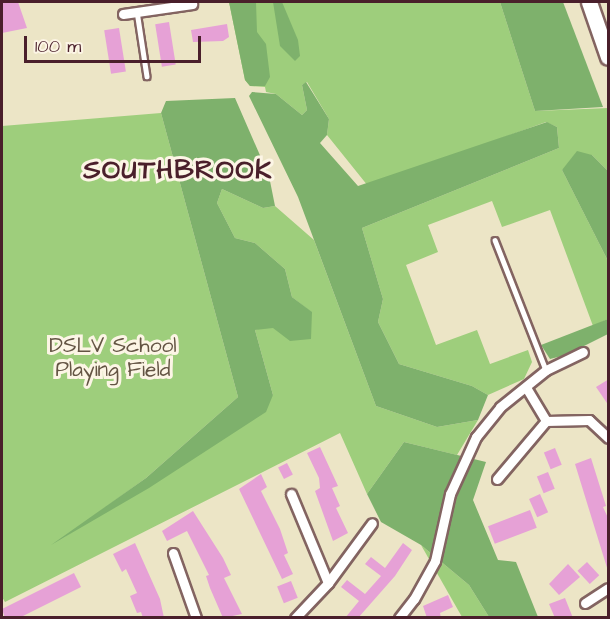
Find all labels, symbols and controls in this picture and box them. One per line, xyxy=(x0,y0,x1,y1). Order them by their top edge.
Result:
scale bar xyxy=(27,24,204,62)
text: 100 m xyxy=(35,34,81,59)
district label: SOUTHBROOK xyxy=(83,155,273,187)
park label: DSLV School Playing Field xyxy=(49,333,177,383)

